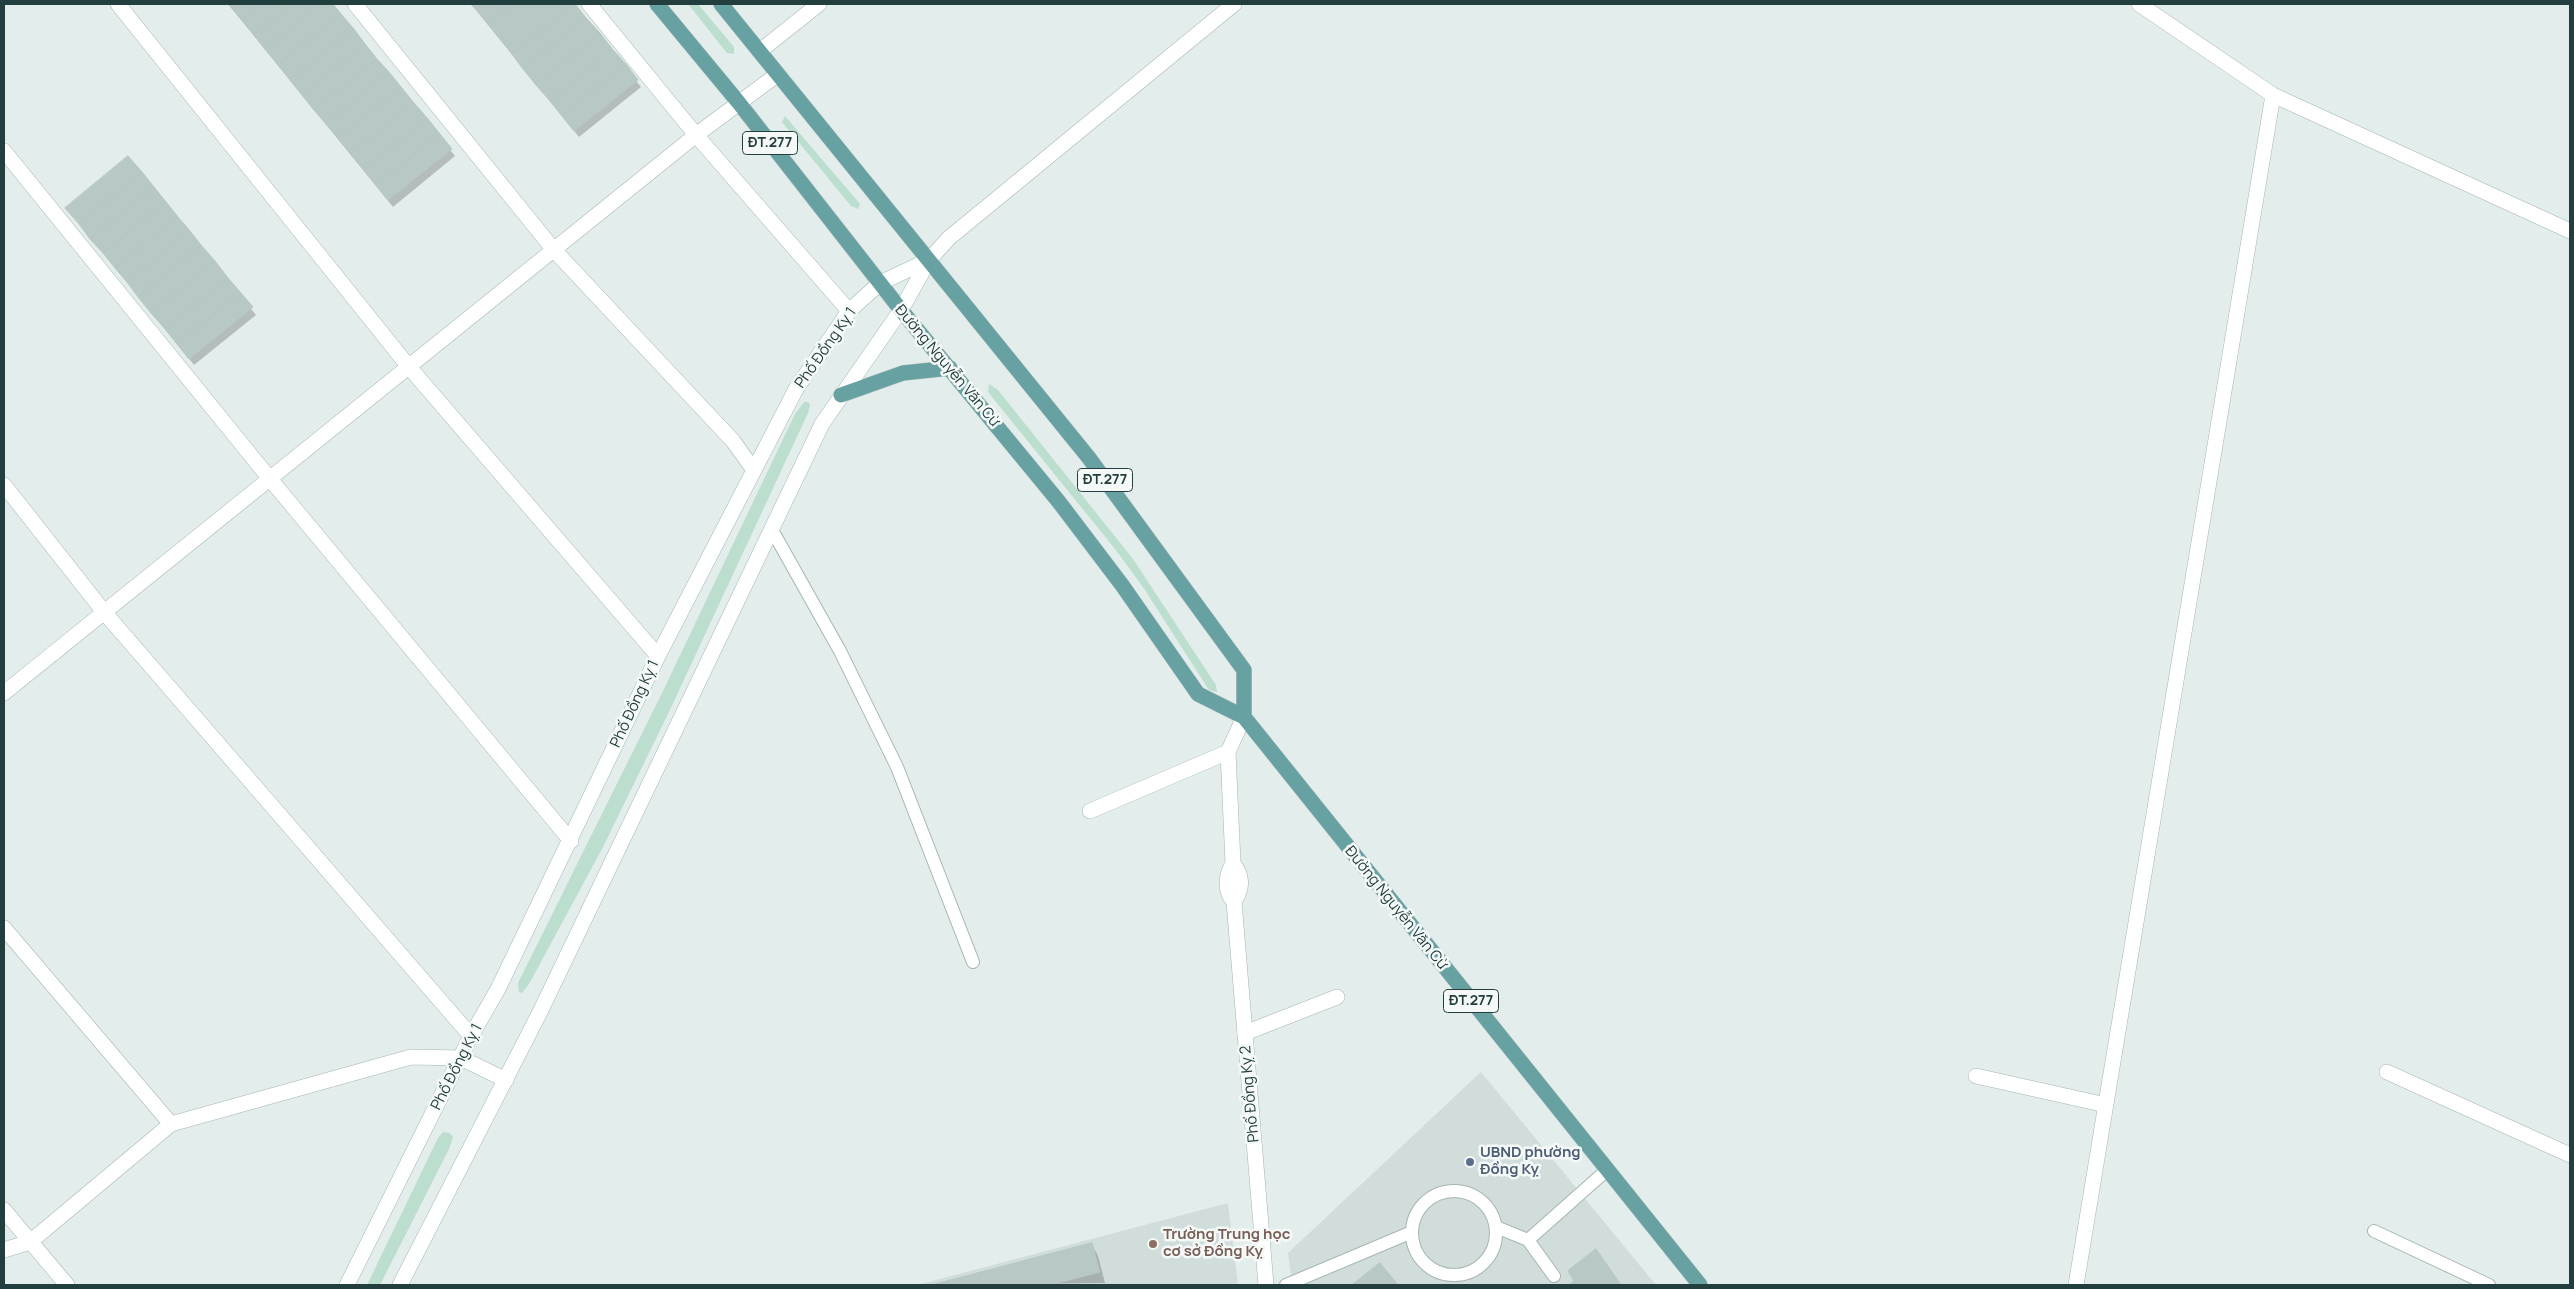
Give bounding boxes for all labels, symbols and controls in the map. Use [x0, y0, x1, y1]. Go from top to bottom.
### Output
road number: ĐT.277 [742, 132, 798, 154]
street label: Đường Nguyễn Văn Cừ [891, 302, 1003, 430]
street label: Phố Đồng Kỵ 1 [792, 304, 860, 392]
road number: ĐT.277 [1078, 468, 1132, 492]
street label: Phố Đồng Kỵ 1 [607, 657, 663, 751]
street label: Đường Nguyễn Văn Cừ [1341, 843, 1451, 973]
road number: ĐT.277 [1444, 989, 1498, 1012]
street label: Phố Đồng Kỵ 1 [428, 1021, 486, 1113]
street label: Phố Đồng Kỵ 2 [1237, 1045, 1263, 1143]
place label: UBND phường Đồng Kỵ [1480, 1144, 1581, 1179]
marker: UBND phường Đồng Kỵ [1464, 1156, 1476, 1168]
place label: Trường Trung học cơ sở Đồng Kỵ [1163, 1226, 1290, 1261]
marker: Trường Trung học cơ sở Đồng Kỵ [1147, 1238, 1159, 1250]

